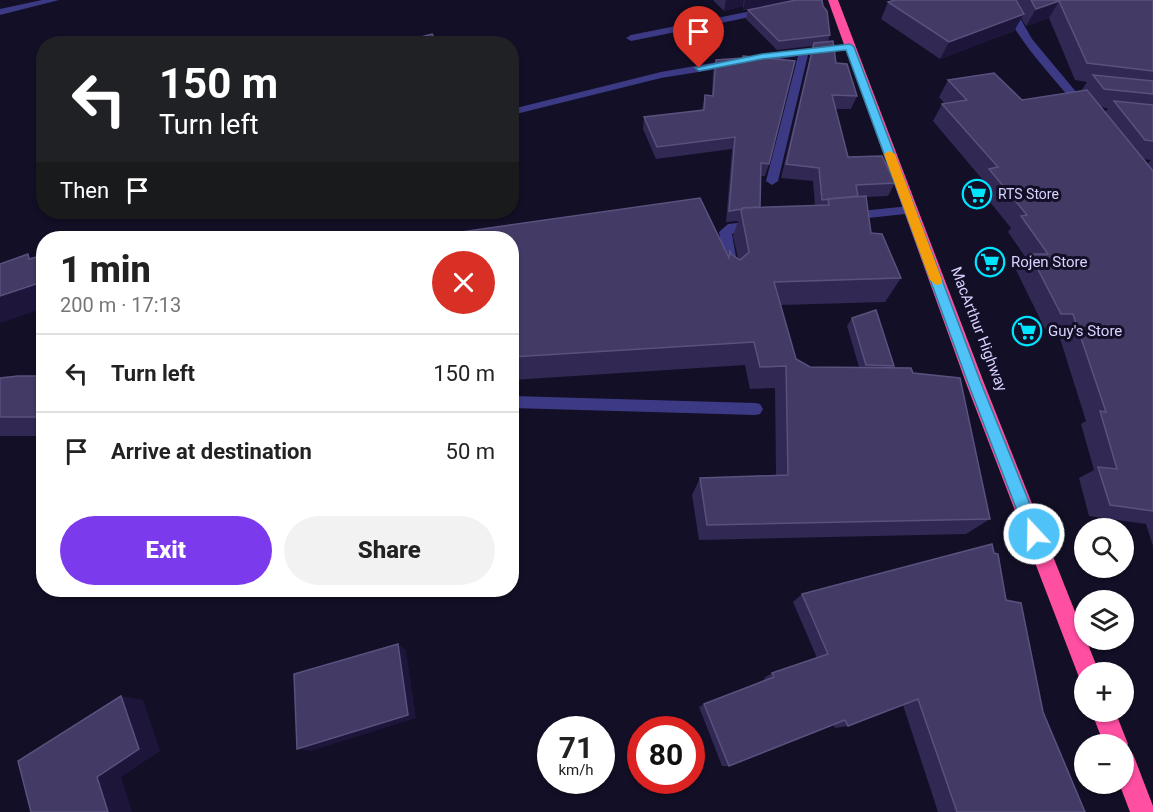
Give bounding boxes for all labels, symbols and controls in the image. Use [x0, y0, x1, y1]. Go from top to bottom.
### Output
pin [673, 6, 724, 68]
icon: arrive [682, 15, 715, 48]
text: 150 m [159, 59, 278, 108]
icon: left [60, 60, 138, 138]
text: Turn left [159, 109, 259, 141]
icon: arrive [121, 174, 154, 207]
text: Then [60, 178, 109, 203]
supermarket icon: RTS Store [961, 178, 993, 210]
place label: RTS Store [998, 186, 1059, 202]
supermarket icon: Rojen Store [974, 246, 1006, 278]
text: 1 min [60, 249, 151, 291]
button: close [432, 251, 495, 314]
place label: Rojen Store [1011, 253, 1088, 271]
street label: MacArthur Highway [947, 264, 1011, 394]
text: 200 m · 17:13 [60, 293, 181, 317]
supermarket icon: Guy's Store [1011, 315, 1043, 347]
place label: Guy's Store [1048, 322, 1122, 340]
icon: left [60, 357, 93, 390]
text: Turn left [111, 361, 195, 386]
text: 150 m [433, 361, 495, 386]
icon: arrive [60, 435, 93, 468]
text: Arrive at destination [111, 439, 312, 464]
text: 50 m [446, 439, 495, 464]
position arrow [1002, 502, 1066, 566]
button: Exit [60, 516, 272, 585]
button: Share [284, 516, 495, 585]
map controls [1074, 518, 1134, 794]
button: search [1074, 518, 1134, 578]
button: layers [1074, 590, 1134, 650]
button: + [1074, 662, 1134, 722]
speed limit sign: 80 [627, 716, 705, 794]
text: 71 [559, 730, 593, 765]
button: − [1074, 734, 1134, 794]
text: km/h [558, 761, 594, 779]

